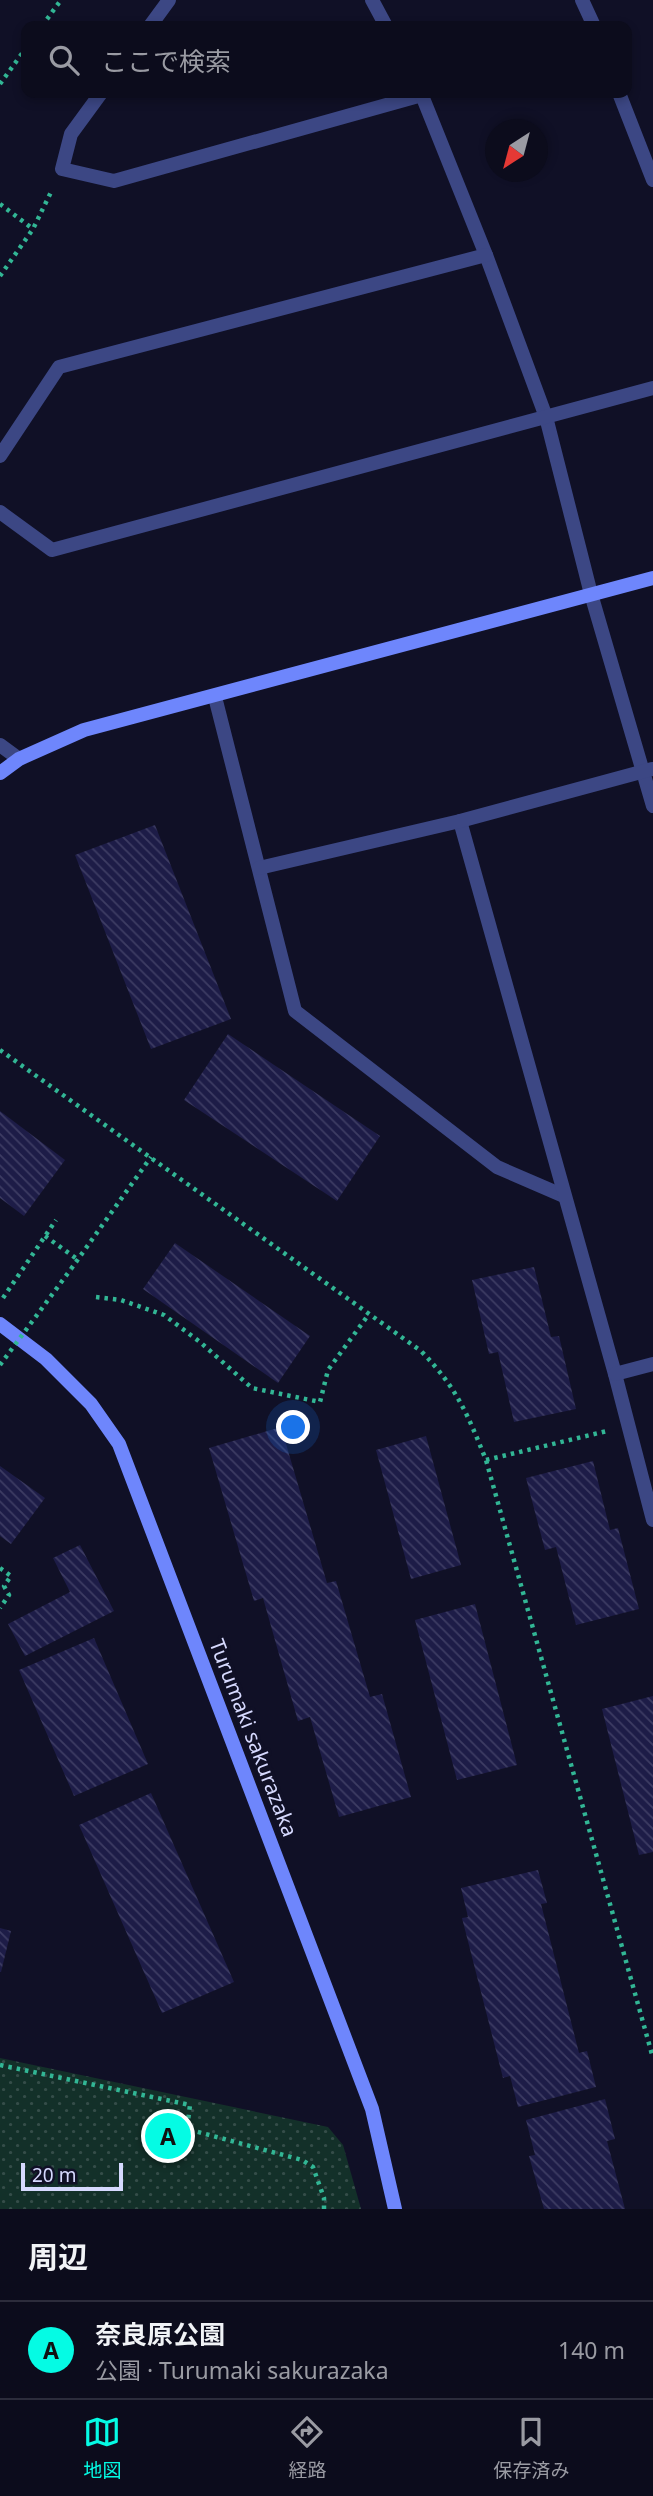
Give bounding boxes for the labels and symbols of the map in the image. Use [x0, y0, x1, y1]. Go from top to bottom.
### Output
north arrow [485, 119, 548, 182]
your location [276, 1410, 310, 1444]
street label: Turumaki sakurazaka [203, 1635, 305, 1840]
pin: A [145, 2110, 191, 2162]
scale bar [21, 2160, 122, 2192]

